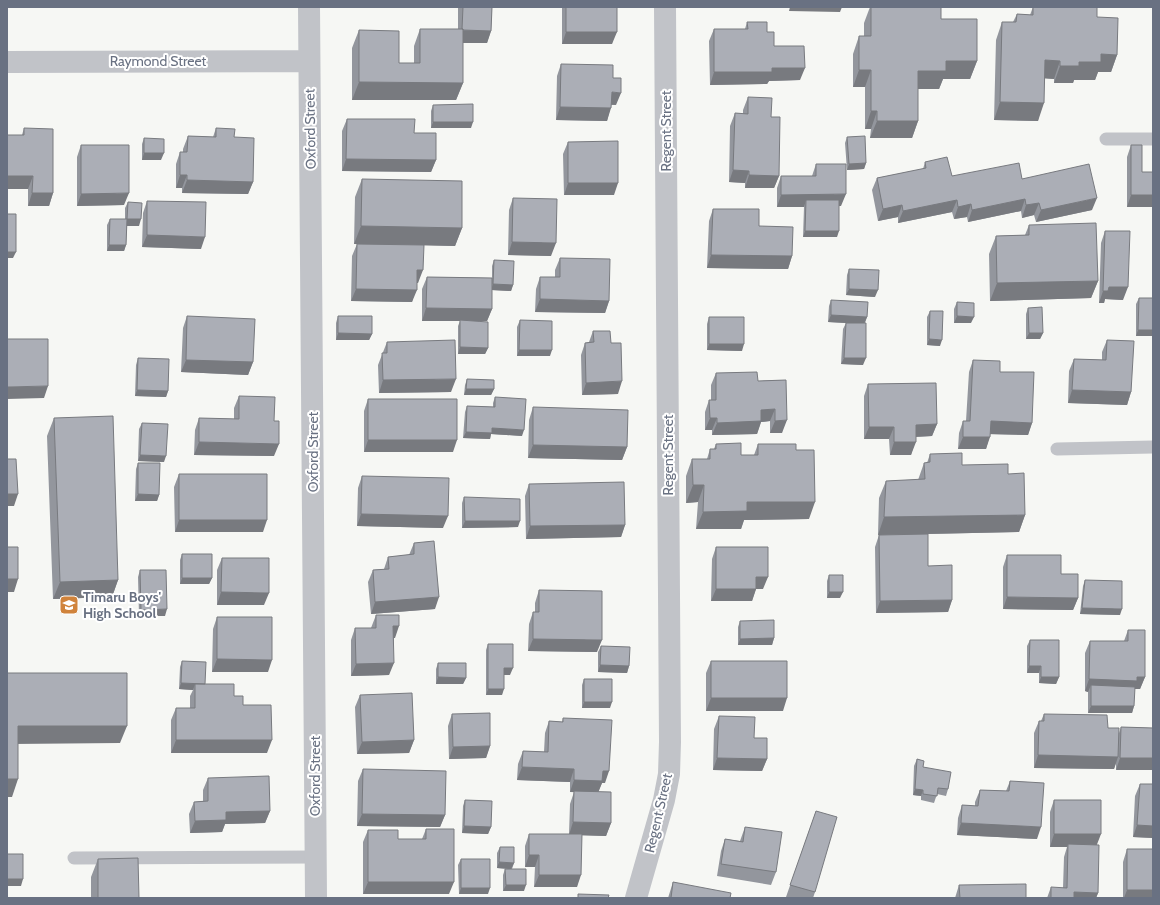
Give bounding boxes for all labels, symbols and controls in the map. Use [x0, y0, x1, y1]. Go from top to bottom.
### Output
street label: Raymond Street [110, 52, 207, 70]
street label: Oxford Street [300, 88, 320, 169]
street label: Regent Street [657, 90, 675, 172]
street label: Oxford Street [304, 411, 322, 492]
street label: Regent Street [659, 414, 677, 496]
place label: Timaru Boys' High School [83, 588, 162, 622]
school or university icon: Timaru Boys' High School [58, 594, 80, 616]
street label: Oxford Street [306, 735, 324, 816]
street label: Regent Street [640, 771, 676, 855]

